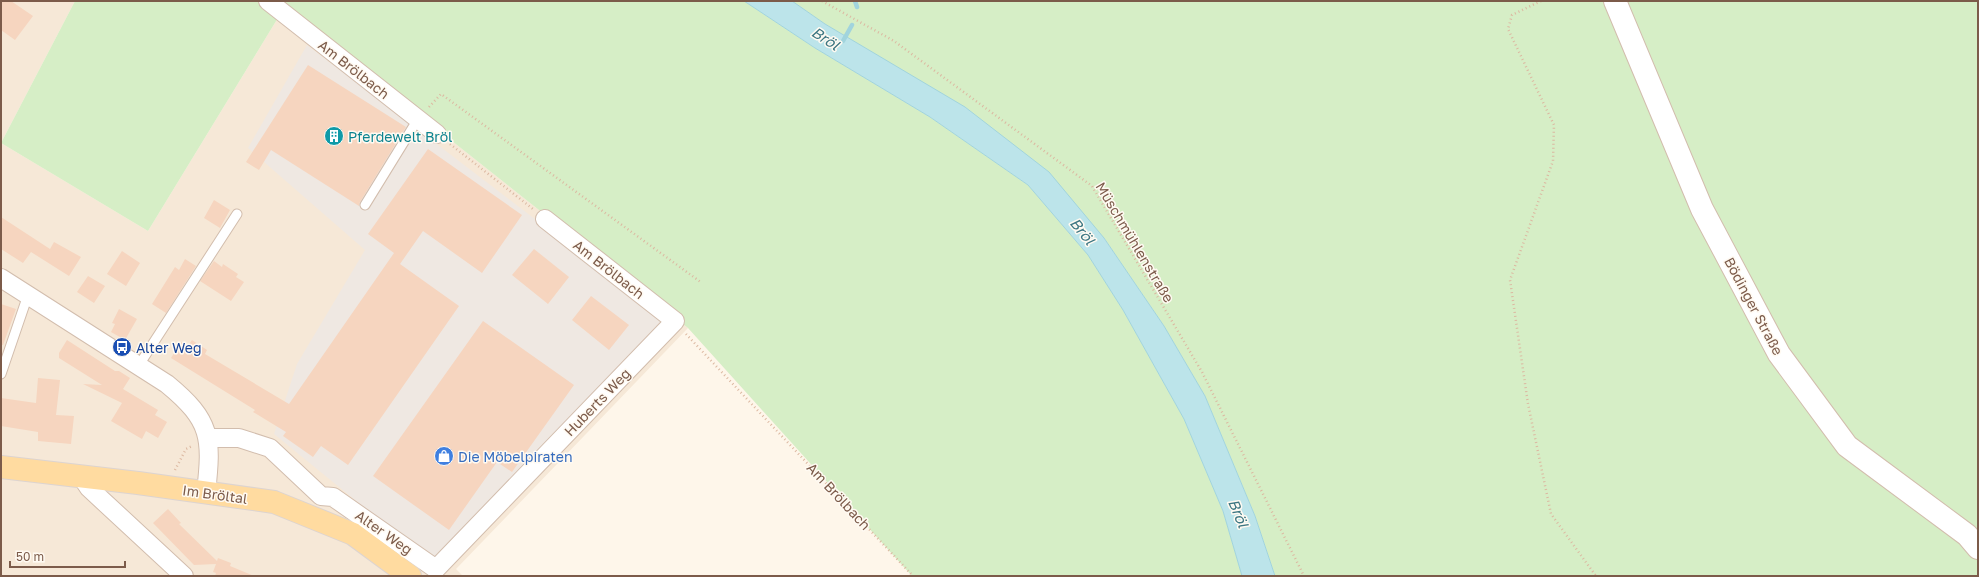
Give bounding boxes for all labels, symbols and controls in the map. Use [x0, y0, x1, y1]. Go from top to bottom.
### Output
water label: Bröl [809, 22, 844, 54]
street label: Am Brölbach [315, 36, 393, 102]
building icon: Pferdewelt Bröl [323, 125, 345, 147]
place label: Pferdewelt Bröl [348, 128, 453, 145]
street label: Müschmühlenstraße [1092, 179, 1178, 305]
water label: Bröl [1067, 214, 1100, 249]
street label: Am Brölbach [570, 236, 648, 302]
street label: Bödinger Straße [1721, 254, 1787, 358]
bus stop icon: Alter Weg [111, 336, 133, 358]
place label: Alter Weg [136, 339, 202, 356]
street label: Huberts Weg [560, 365, 634, 439]
shop icon: Die Möbelpiraten [433, 445, 455, 467]
place label: Die Möbelpiraten [458, 448, 573, 465]
street label: Am Brölbach [804, 459, 874, 533]
street label: Im Bröltal [181, 481, 249, 507]
water label: Bröl [1225, 496, 1254, 531]
street label: Alter Weg [352, 506, 416, 558]
scale bar [10, 543, 125, 569]
text: 50 m [16, 549, 44, 564]

